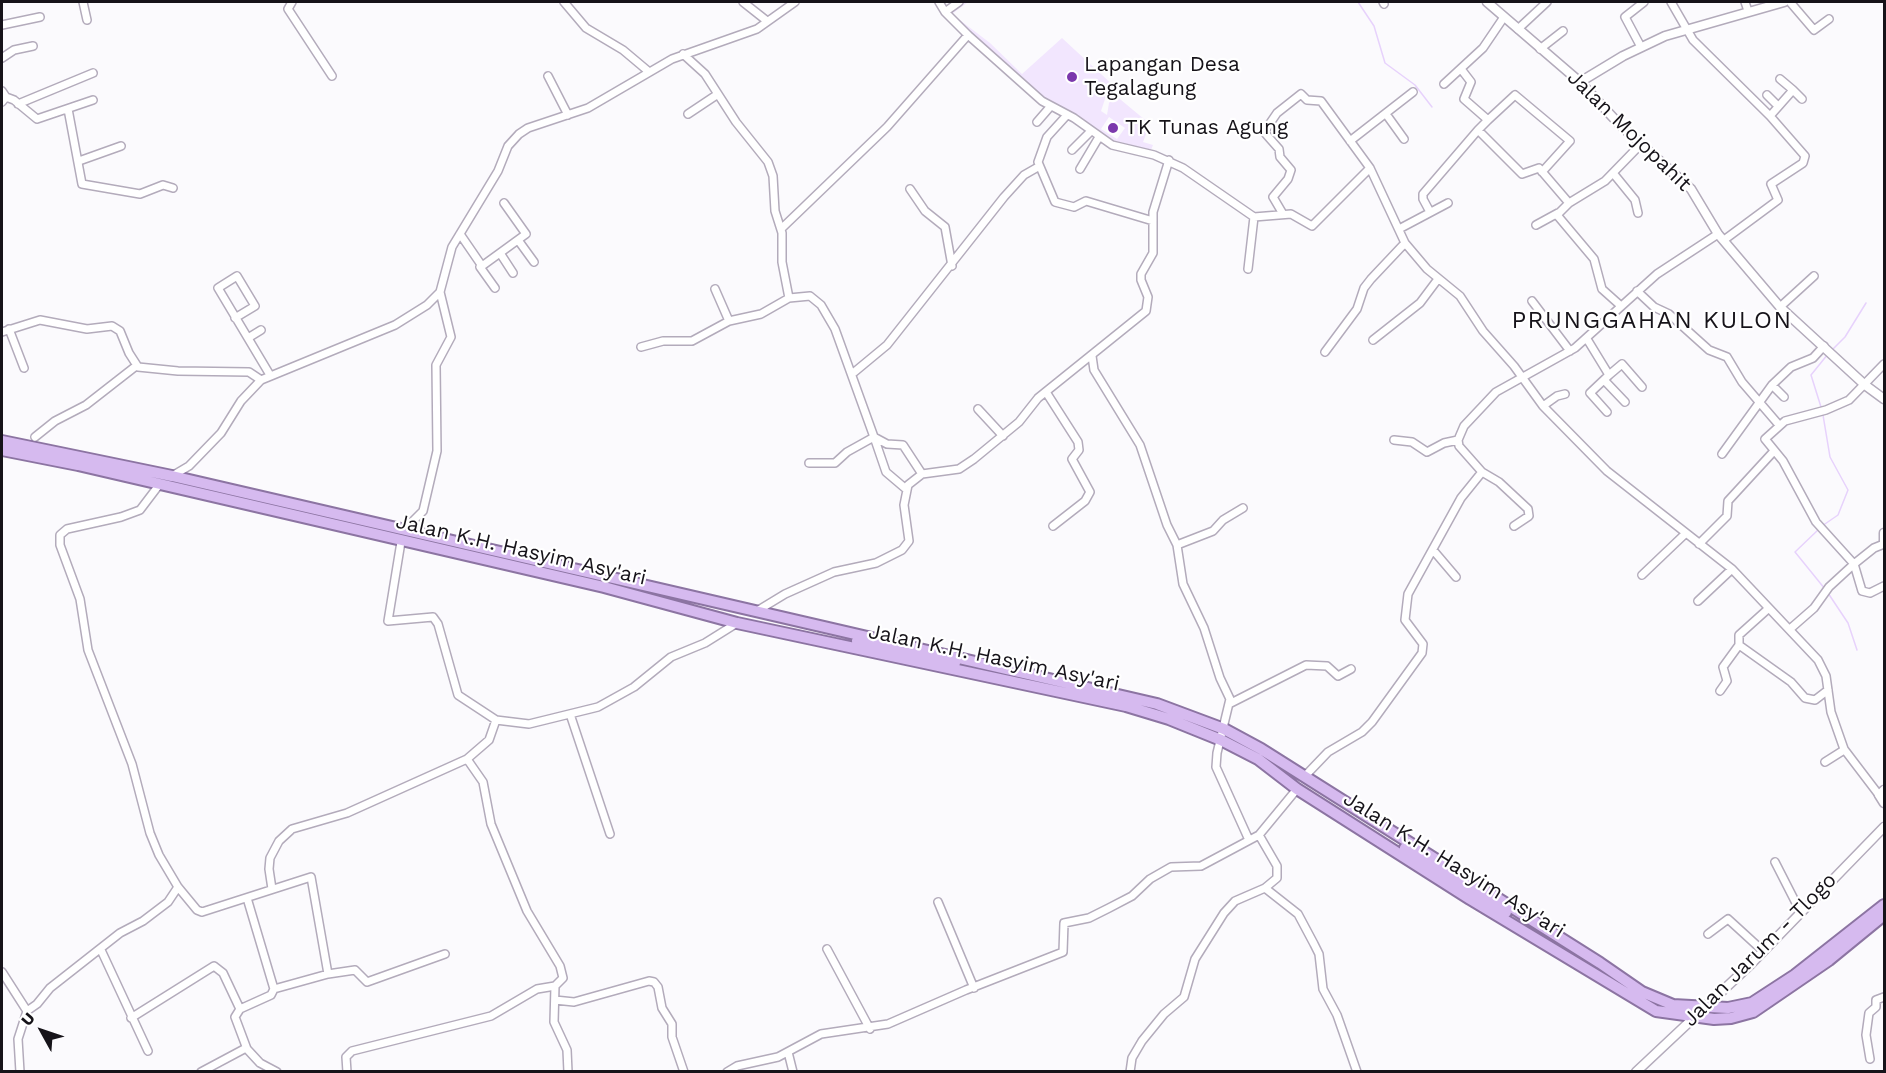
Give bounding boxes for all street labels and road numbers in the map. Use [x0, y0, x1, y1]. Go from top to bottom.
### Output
street label: Jalan Mojopahit [1562, 65, 1696, 197]
street label: Jalan K.H. Hasyim Asy'ari [393, 509, 649, 591]
street label: Jalan K.H. Hasyim Asy'ari [866, 619, 1122, 697]
street label: Jalan K.H. Hasyim Asy'ari [1339, 786, 1569, 944]
street label: Jalan Jarum - Tlogo [1678, 868, 1842, 1032]

